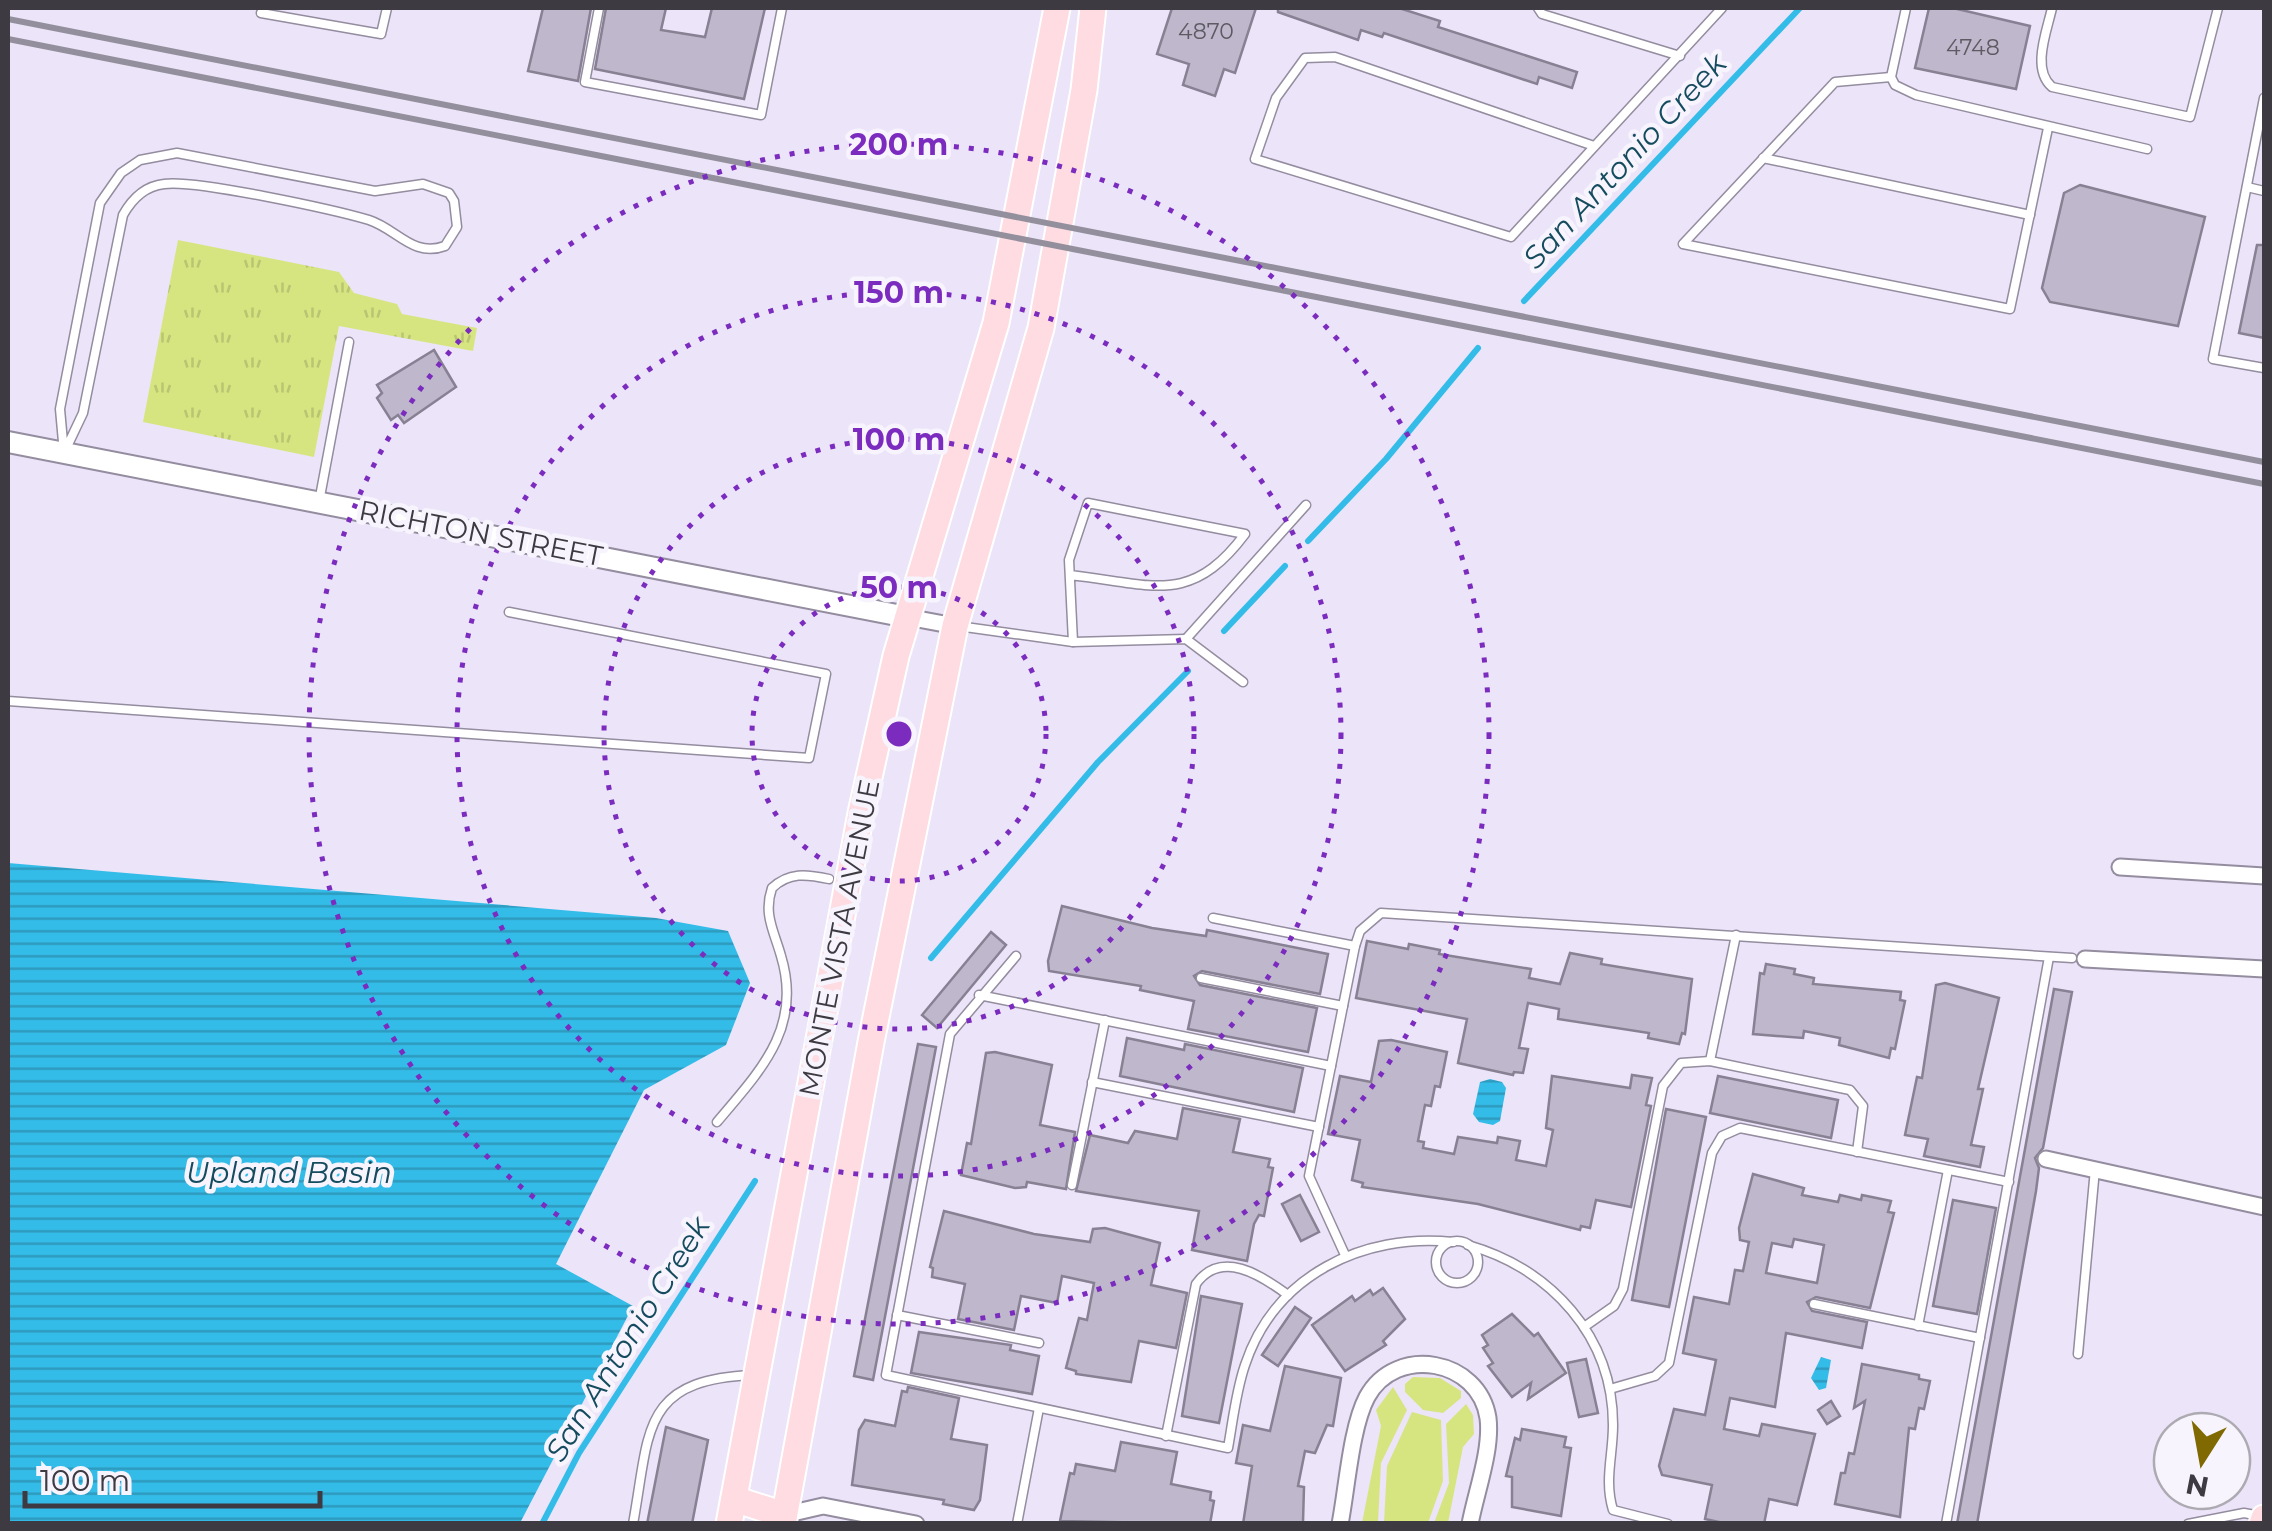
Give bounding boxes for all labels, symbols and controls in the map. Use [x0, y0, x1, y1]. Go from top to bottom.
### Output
house number: 4870 [1178, 18, 1234, 45]
house number: 4748 [1946, 34, 2000, 61]
water label: San Antonio Creek [1515, 44, 1735, 276]
text: 200 m [850, 126, 948, 163]
text: 150 m [854, 274, 944, 311]
text: 100 m [853, 421, 945, 458]
street label: RICHTON STREET [356, 493, 606, 573]
text: 50 m [860, 569, 938, 606]
centre of rings [881, 716, 917, 752]
street label: MONTE VISTA AVENUE [792, 776, 886, 1100]
water label: Upland Basin [186, 1154, 392, 1191]
water label: San Antonio Creek [537, 1209, 718, 1468]
north arrow [2152, 1411, 2252, 1511]
scale bar [25, 1446, 320, 1508]
text: 100 m [40, 1462, 130, 1499]
text: N [2183, 1467, 2212, 1504]

